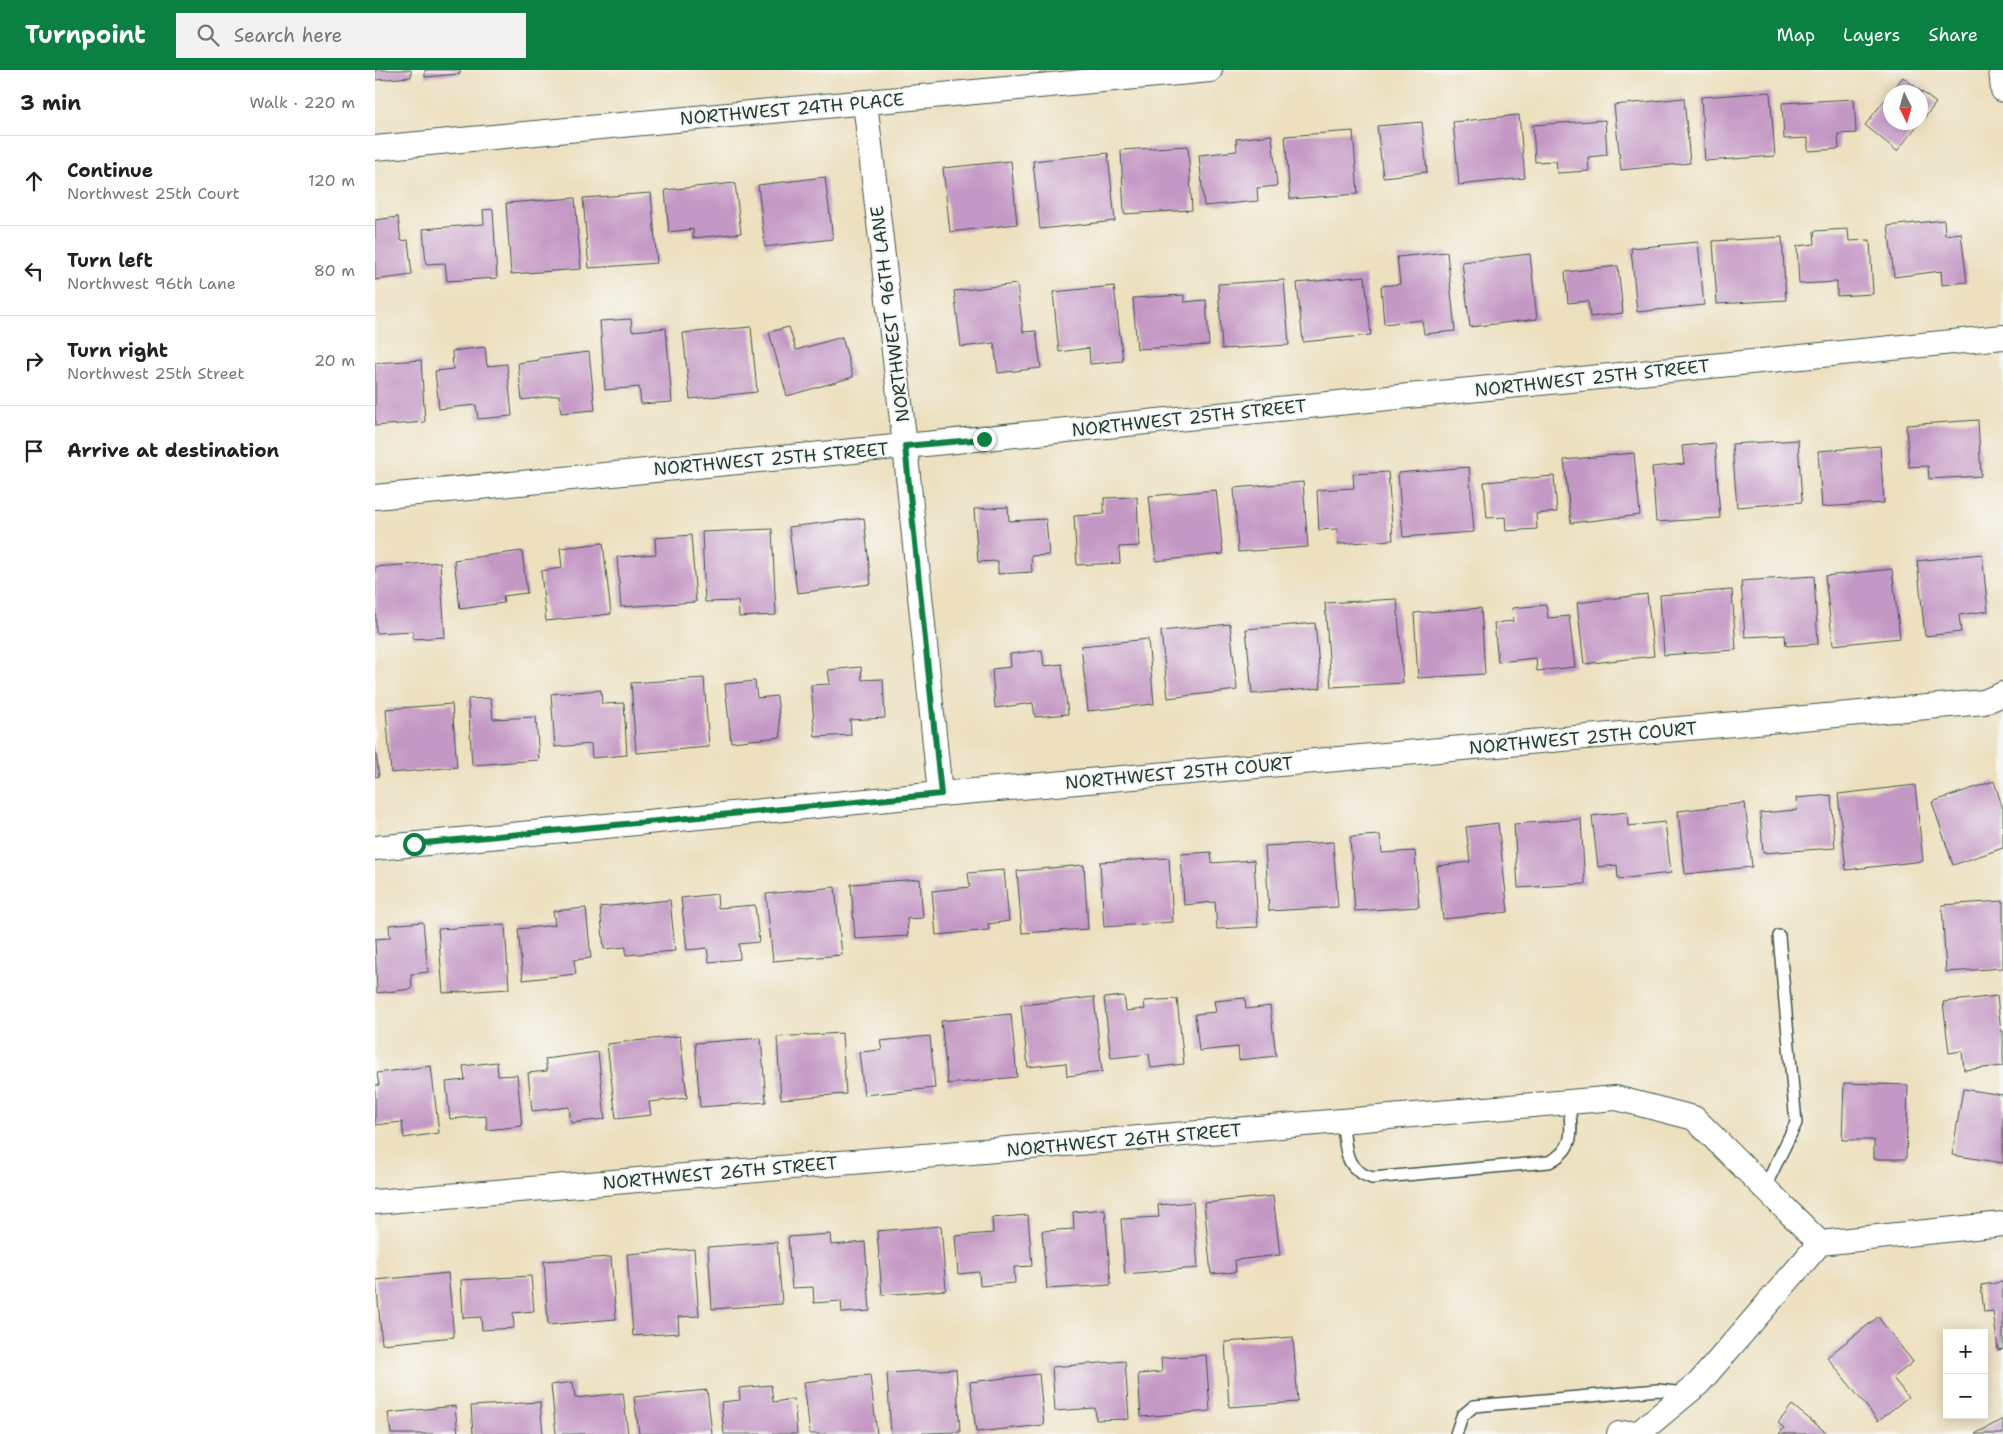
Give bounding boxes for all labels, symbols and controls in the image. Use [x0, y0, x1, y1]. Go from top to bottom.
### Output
search box [176, 13, 526, 58]
text: Turnpoint [25, 19, 146, 51]
icon: search [194, 21, 222, 49]
text: Search here [234, 23, 342, 48]
text: Map [1777, 23, 1815, 47]
text: Layers [1843, 23, 1900, 47]
text: Share [1928, 23, 1978, 47]
north arrow [1883, 85, 1928, 130]
street label: NORTHWEST 24TH PLACE [679, 87, 905, 131]
text: 3 min [20, 89, 81, 117]
text: Walk · 220 m [249, 92, 355, 113]
text: Continue [67, 158, 153, 183]
icon: ahead [20, 167, 48, 195]
text: 120 m [308, 170, 355, 191]
text: Northwest 25th Court [67, 183, 240, 204]
street label: NORTHWEST 96TH LANE [865, 204, 915, 424]
text: Turn left [67, 248, 153, 273]
icon: left [20, 257, 48, 285]
text: 80 m [314, 260, 355, 281]
text: Northwest 96th Lane [67, 273, 236, 294]
text: Turn right [67, 338, 168, 363]
icon: right [20, 347, 48, 375]
text: 20 m [314, 350, 355, 371]
street label: NORTHWEST 25TH STREET [1473, 354, 1711, 402]
text: Northwest 25th Street [67, 363, 245, 384]
street label: NORTHWEST 25TH STREET [1070, 394, 1308, 442]
route end [973, 428, 996, 451]
icon: arrive [20, 437, 48, 465]
street label: NORTHWEST 25TH STREET [652, 437, 890, 481]
text: Arrive at destination [67, 438, 279, 463]
street label: NORTHWEST 25TH COURT [1468, 716, 1698, 760]
street label: NORTHWEST 25TH COURT [1064, 751, 1294, 795]
route start [403, 833, 426, 856]
street label: NORTHWEST 26TH STREET [1005, 1118, 1243, 1162]
street label: NORTHWEST 26TH STREET [601, 1151, 839, 1195]
map controls [1943, 1329, 1988, 1419]
button: + [1943, 1329, 1988, 1374]
button: − [1943, 1374, 1988, 1419]

